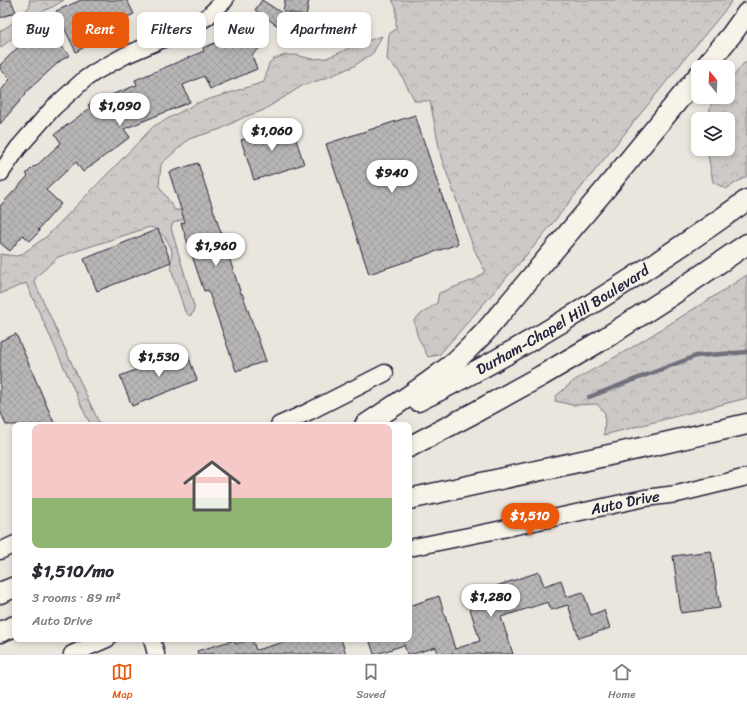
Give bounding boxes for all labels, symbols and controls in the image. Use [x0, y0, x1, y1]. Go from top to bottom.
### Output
chip: Buy [12, 12, 64, 48]
chip: Rent [72, 12, 129, 48]
chip: Filters [137, 12, 206, 48]
chip: New [214, 12, 269, 48]
chip: Apartment [277, 12, 371, 48]
north arrow [691, 60, 735, 104]
map controls [691, 60, 735, 156]
pin: $1,090 [87, 93, 153, 127]
text: $1,090 [99, 94, 141, 117]
button: layers [691, 112, 735, 156]
pin: $1,060 [239, 118, 305, 152]
text: $1,060 [251, 119, 293, 142]
pin: $940 [368, 160, 416, 194]
text: $940 [375, 161, 409, 184]
pin: $1,960 [183, 233, 249, 267]
text: $1,960 [195, 234, 237, 257]
street label: Durham-Chapel Hill Boulevard [471, 257, 656, 382]
pin: $1,530 [126, 344, 192, 378]
text: $1,530 [138, 345, 180, 368]
icon: home [176, 450, 248, 522]
street label: Auto Drive [587, 483, 662, 523]
pin: $1,510 [497, 503, 563, 537]
text: $1,510 [510, 504, 550, 527]
text: $1,510/mo [32, 556, 114, 586]
pin: $1,280 [458, 584, 524, 618]
text: $1,280 [470, 585, 512, 608]
text: 3 rooms · 89 m² [32, 586, 121, 609]
text: Auto Drive [32, 609, 93, 632]
tab: Map [111, 661, 133, 704]
tab: Saved [356, 661, 385, 704]
tab: Home [608, 661, 636, 704]

